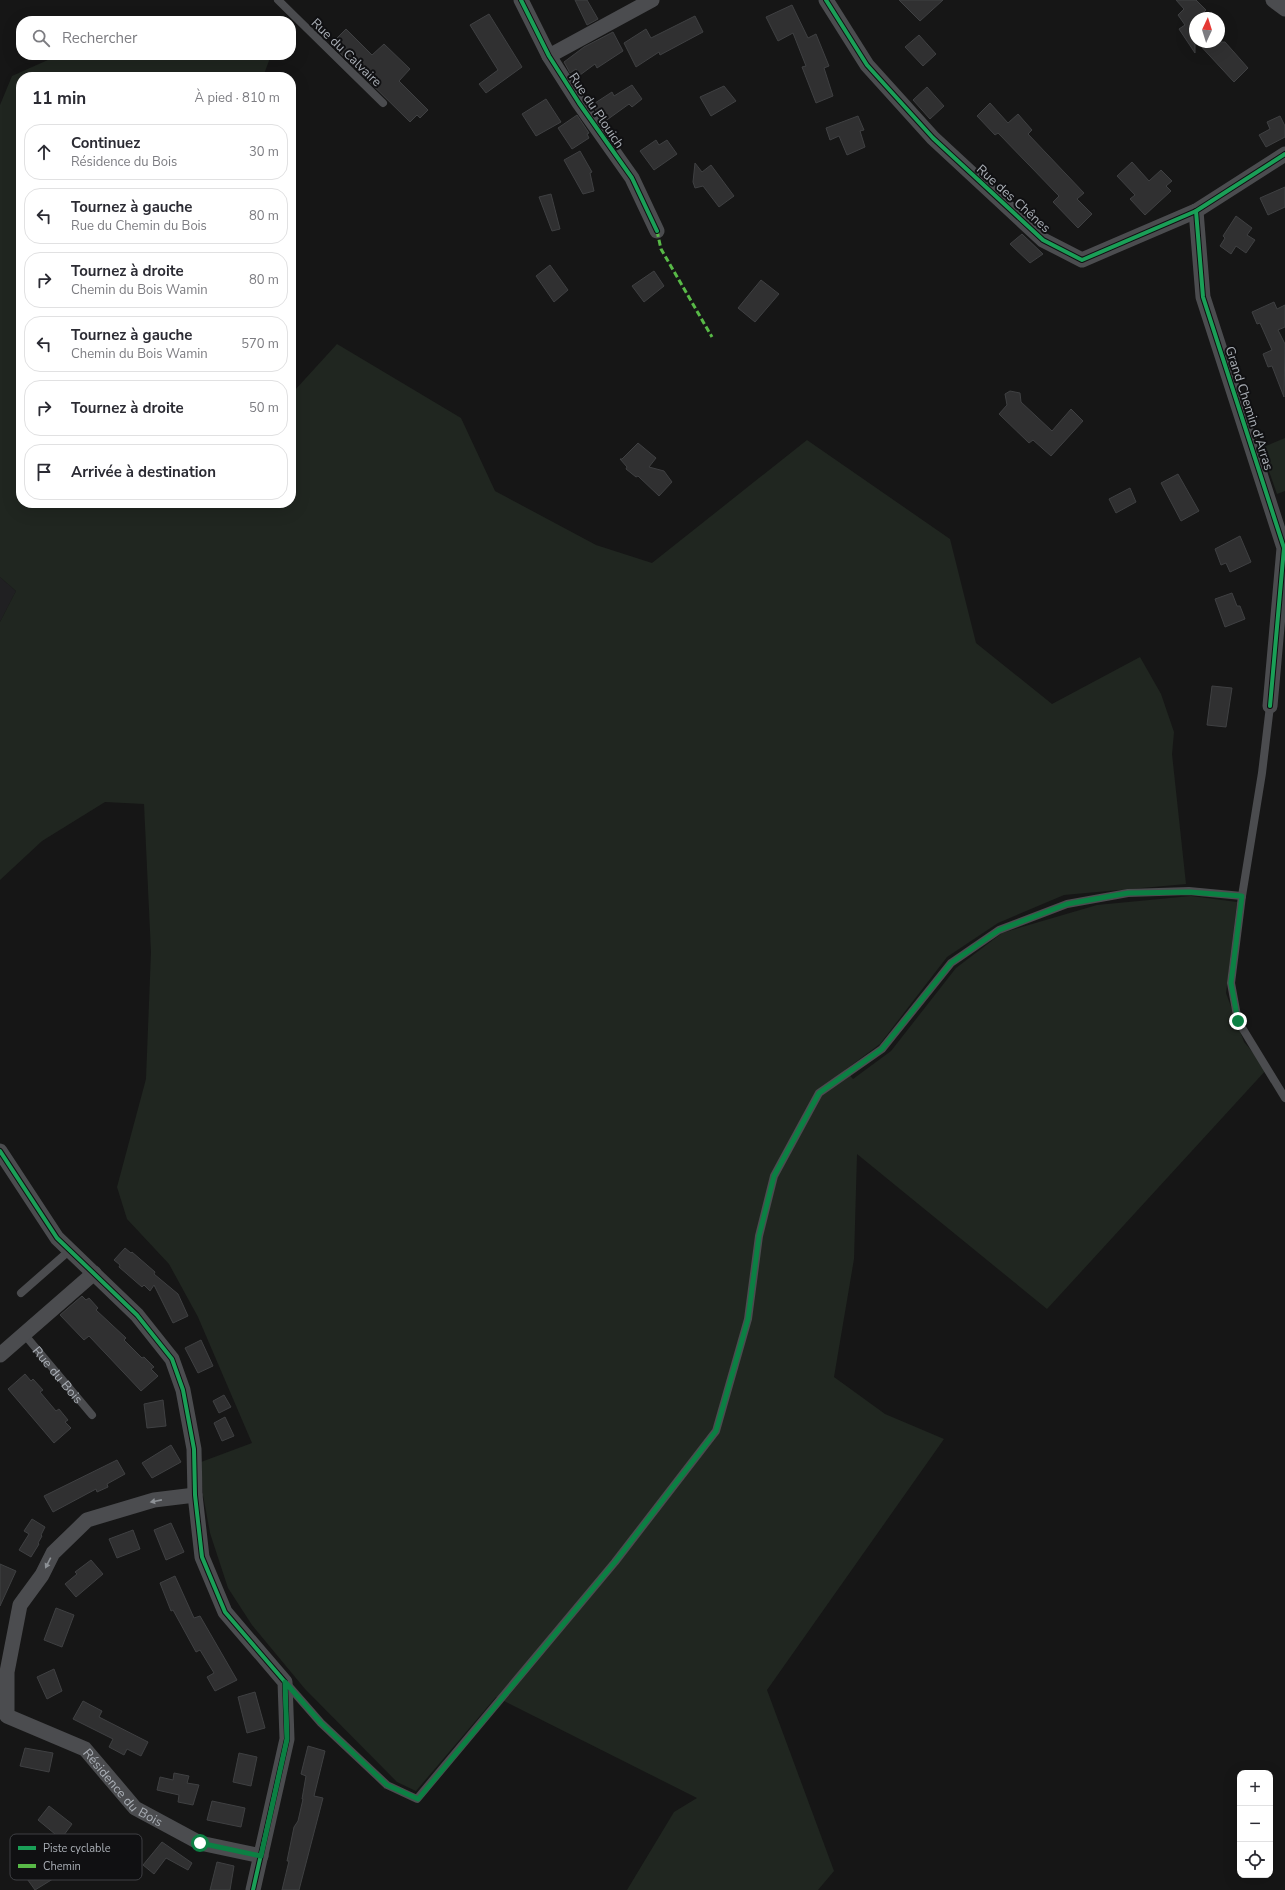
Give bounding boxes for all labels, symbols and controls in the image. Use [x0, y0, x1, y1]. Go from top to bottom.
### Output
north arrow [1189, 12, 1225, 48]
street label: Rue du Calvaire [307, 14, 386, 91]
search box [16, 16, 296, 60]
icon: search [30, 27, 52, 49]
text: Rechercher [62, 28, 137, 48]
street label: Rue du Plouich [564, 69, 628, 152]
text: 11 min [32, 87, 86, 110]
text: À pied · 810 m [195, 89, 280, 107]
text: Continuez [71, 133, 140, 153]
icon: ahead [33, 141, 55, 163]
text: 30 m [249, 143, 279, 161]
text: Résidence du Bois [71, 153, 177, 171]
street label: Rue des Chênes [972, 161, 1054, 237]
text: Tournez à gauche [71, 197, 193, 217]
icon: left [33, 205, 55, 227]
text: 80 m [249, 207, 279, 225]
text: Rue du Chemin du Bois [71, 217, 207, 235]
text: Tournez à droite [71, 261, 184, 281]
icon: right [33, 269, 55, 291]
text: 80 m [249, 271, 279, 289]
text: Chemin du Bois Wamin [71, 281, 208, 299]
text: Tournez à gauche [71, 325, 193, 345]
icon: left [33, 333, 55, 355]
text: 570 m [241, 335, 279, 353]
street label: Grand Chemin d'Arras [1220, 344, 1278, 473]
text: Chemin du Bois Wamin [71, 345, 208, 363]
icon: right [33, 397, 55, 419]
text: Tournez à droite [71, 398, 184, 418]
text: 50 m [249, 399, 279, 417]
icon: arrive [33, 461, 55, 483]
text: Arrivée à destination [71, 462, 216, 482]
route end [1229, 1012, 1247, 1030]
street label: Rue du Bois [28, 1343, 87, 1408]
one-way arrow [150, 1498, 162, 1504]
one-way arrow [45, 1557, 51, 1569]
street label: Résidence du Bois [78, 1745, 166, 1831]
map controls [1237, 1770, 1273, 1878]
button: + [1237, 1770, 1273, 1806]
button: − [1237, 1806, 1273, 1842]
legend [10, 1834, 142, 1880]
route start [191, 1834, 209, 1852]
text: Piste cyclable [43, 1841, 111, 1856]
button: locate [1237, 1842, 1273, 1878]
text: Chemin [43, 1859, 81, 1874]

